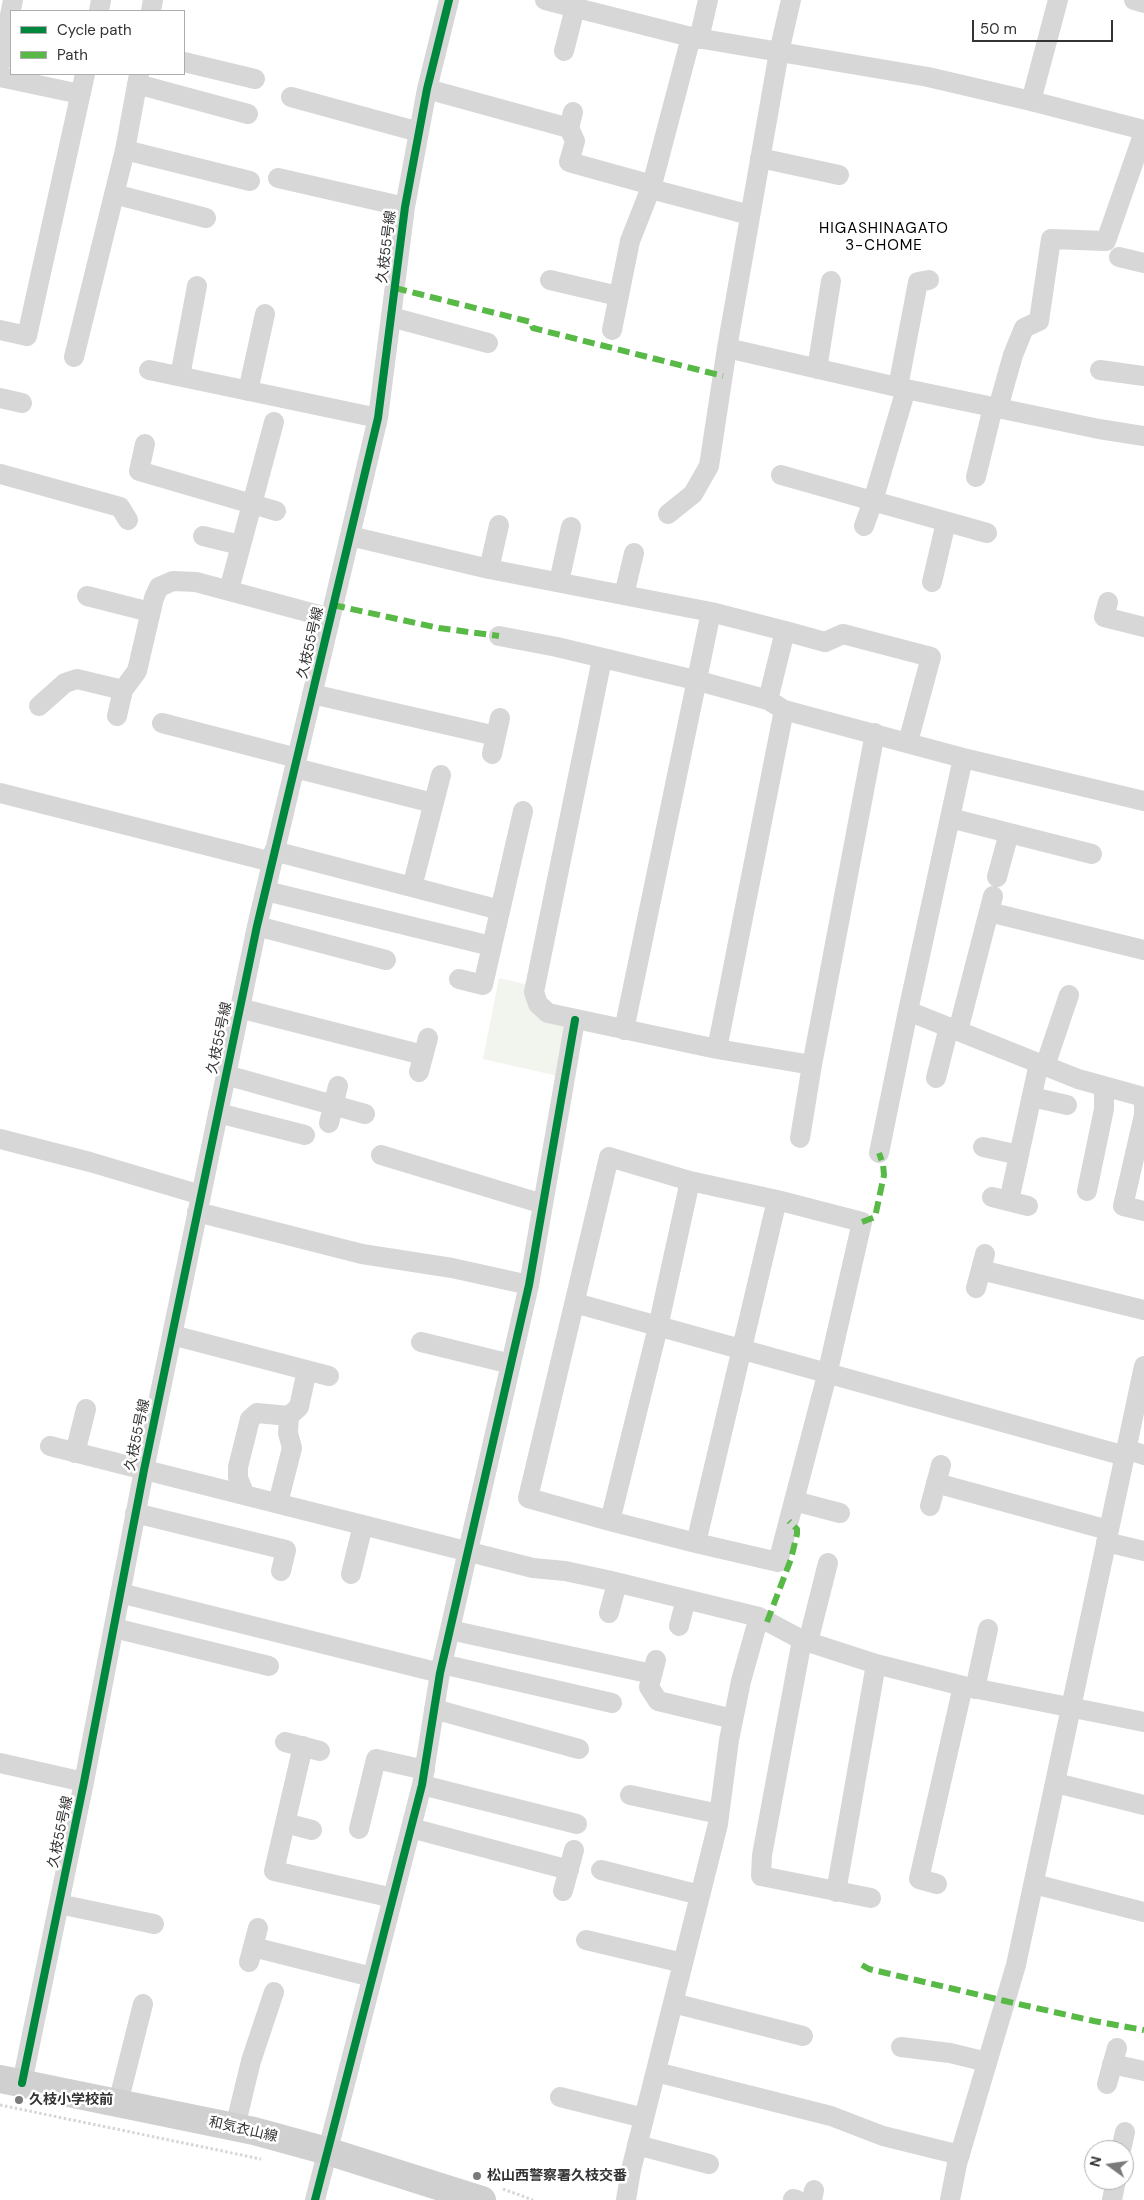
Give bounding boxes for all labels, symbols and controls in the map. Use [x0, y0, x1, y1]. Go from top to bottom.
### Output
legend [10, 10, 185, 75]
scale bar [974, 10, 1115, 42]
text: 50 m [980, 19, 1017, 39]
text: Cycle path [57, 20, 132, 40]
text: Path [57, 45, 88, 65]
street label: 久枝55号線 [374, 210, 400, 284]
district label: HIGASHINAGATO 3-CHOME [817, 220, 951, 255]
street label: 久枝55号線 [295, 606, 327, 680]
street label: 久枝55号線 [204, 1001, 236, 1075]
street label: 久枝55号線 [122, 1398, 154, 1472]
street label: 久枝55号線 [45, 1795, 77, 1869]
place label: 久枝小学校前 [29, 2092, 113, 2108]
marker: 久枝小学校前 [13, 2094, 25, 2106]
street label: 和気衣山線 [207, 2114, 279, 2146]
north arrow [1084, 2140, 1134, 2190]
text: N [1085, 2154, 1105, 2169]
place label: 松山西警察署久枝交番 [487, 2168, 627, 2184]
marker: 松山西警察署久枝交番 [471, 2170, 483, 2182]

